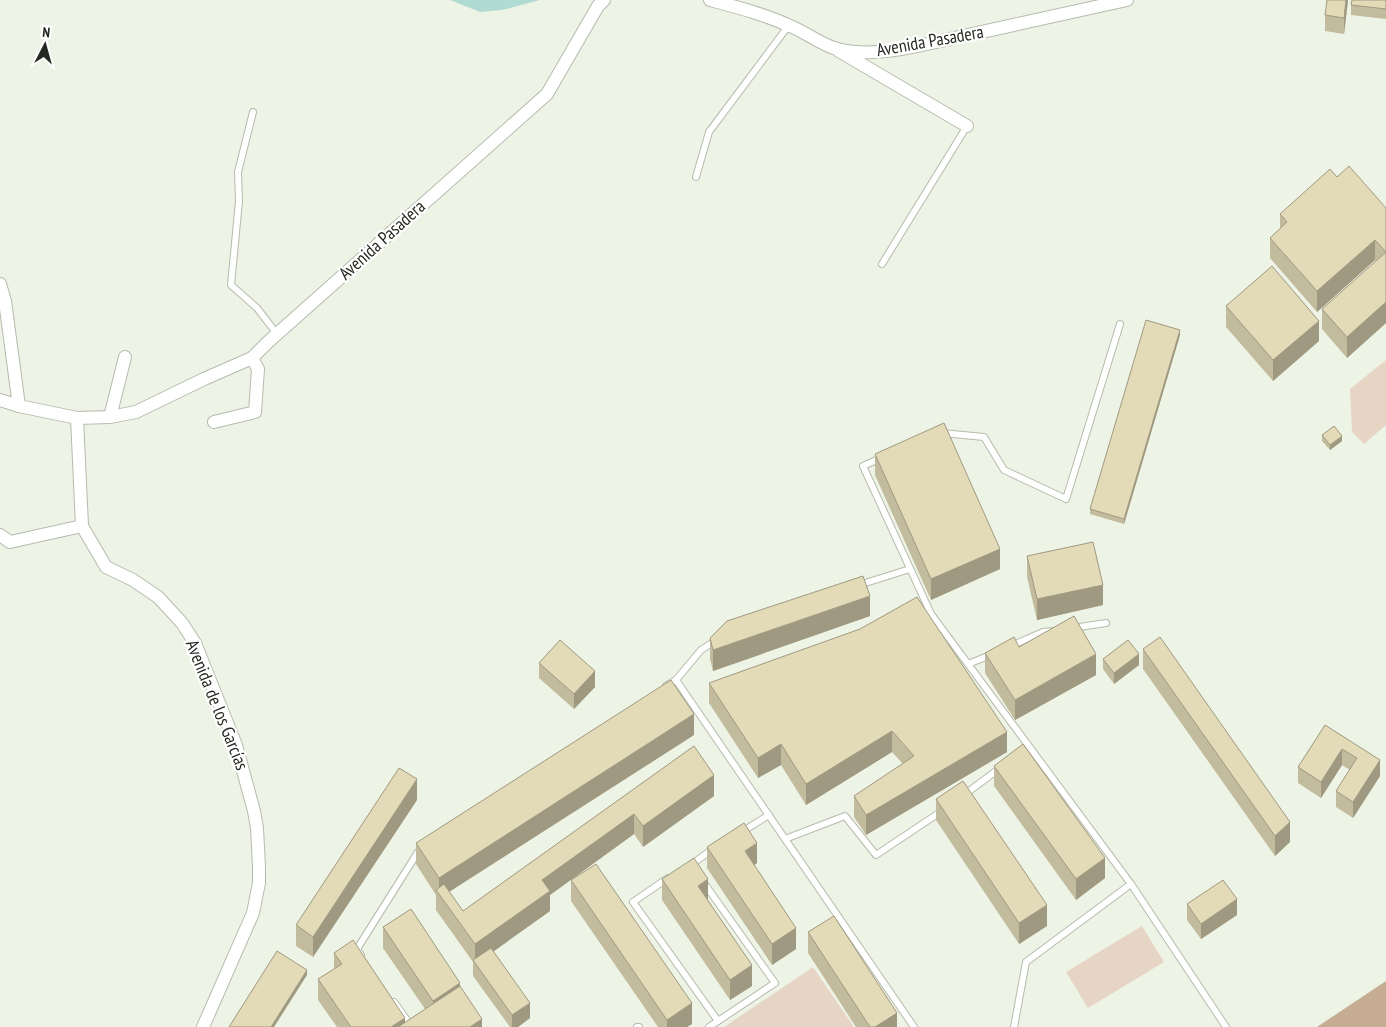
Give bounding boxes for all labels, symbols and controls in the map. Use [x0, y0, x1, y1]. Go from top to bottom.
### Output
north arrow [20, 20, 70, 70]
street label: Avenida Pasadera [875, 20, 985, 61]
text: N [42, 23, 51, 41]
street label: Avenida Pasadera [334, 195, 430, 284]
street label: Avenida de los Garcías [181, 636, 254, 773]

